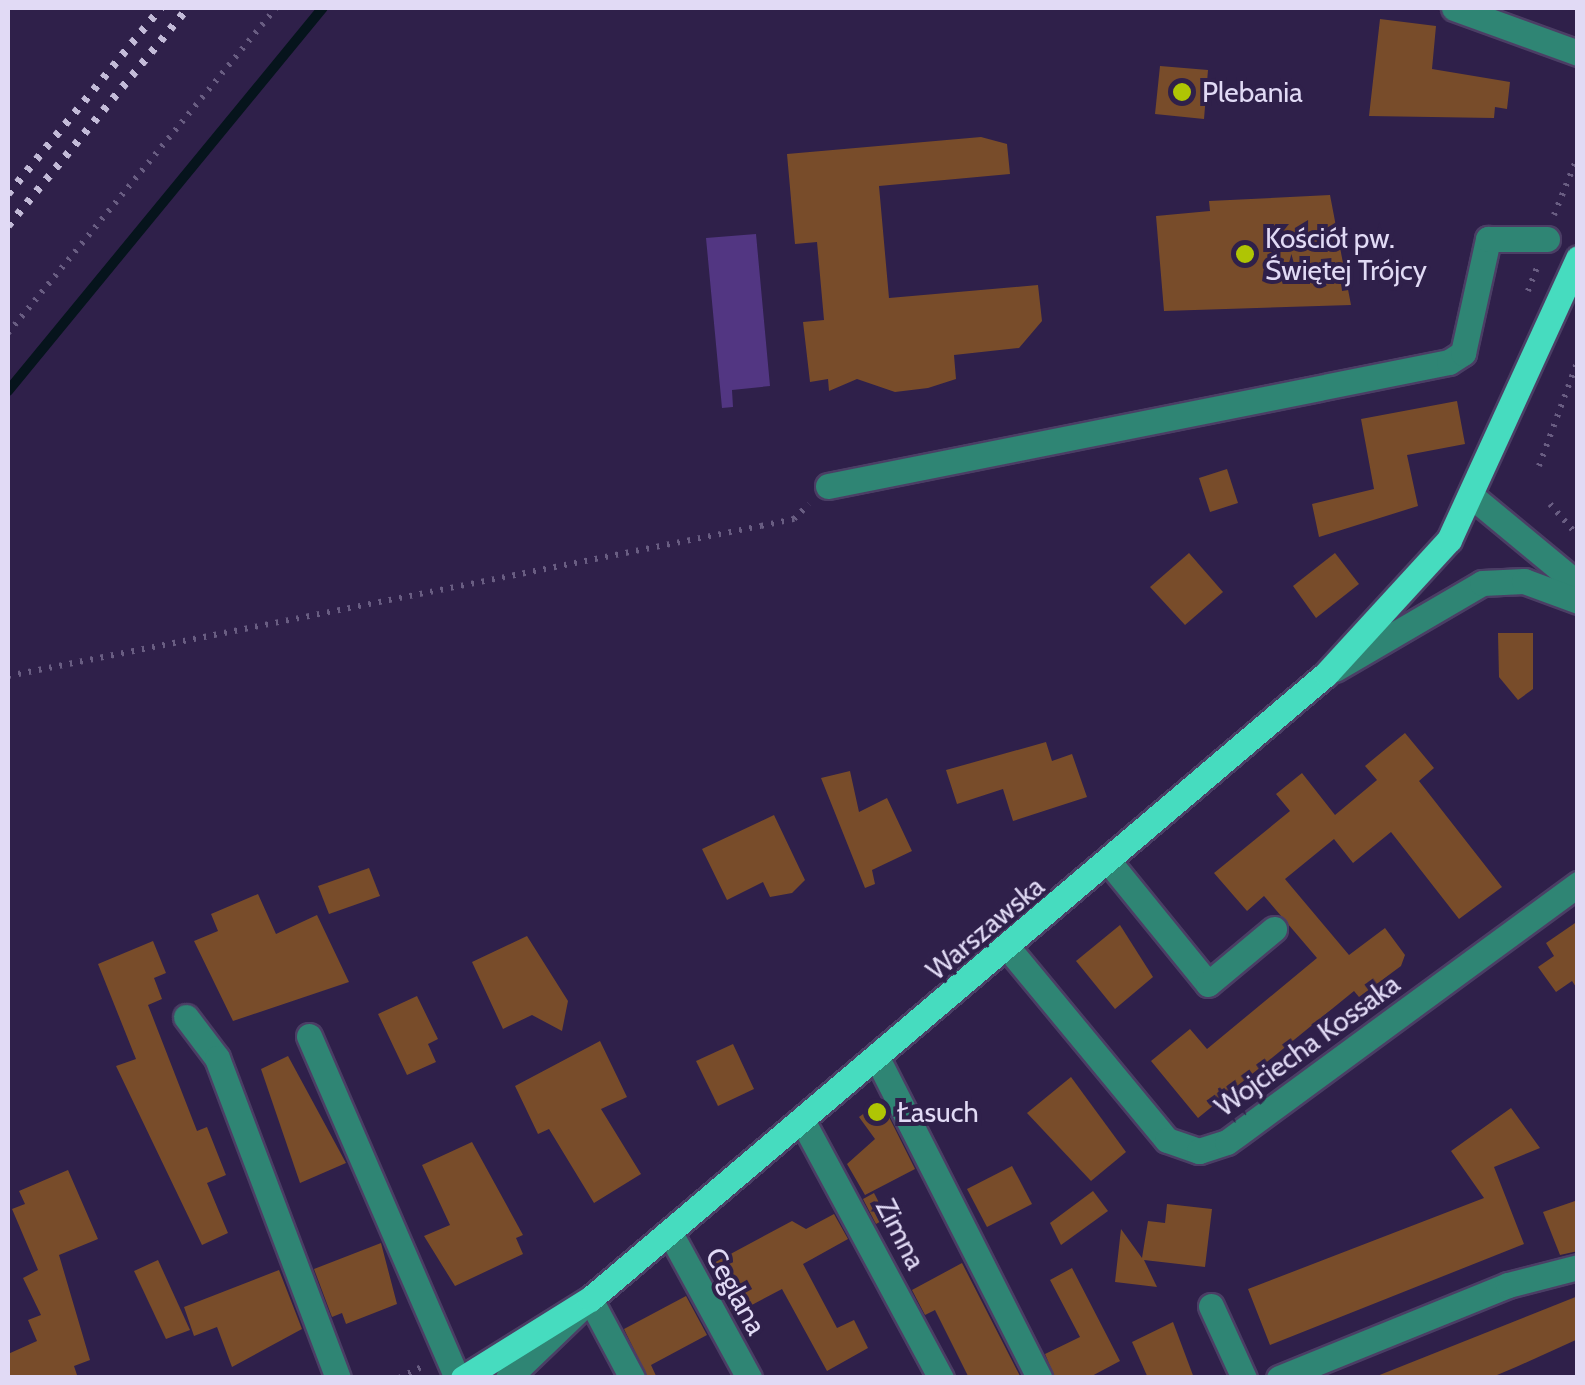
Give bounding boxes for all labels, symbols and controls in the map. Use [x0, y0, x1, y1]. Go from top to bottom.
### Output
place label: Plebania [1202, 75, 1303, 109]
marker: Plebania [1171, 81, 1193, 103]
place label: Kościół pw. Świętej Trójcy [1265, 221, 1427, 287]
marker: Kościół pw. Świętej Trójcy [1234, 243, 1256, 265]
street label: Warszawska [919, 869, 1051, 987]
street label: Wojciecha Kossaka [1208, 967, 1406, 1123]
place label: Łasuch [897, 1095, 979, 1129]
marker: Łasuch [866, 1101, 888, 1123]
street label: Zimna [869, 1193, 933, 1275]
street label: Ceglana [698, 1242, 774, 1340]

